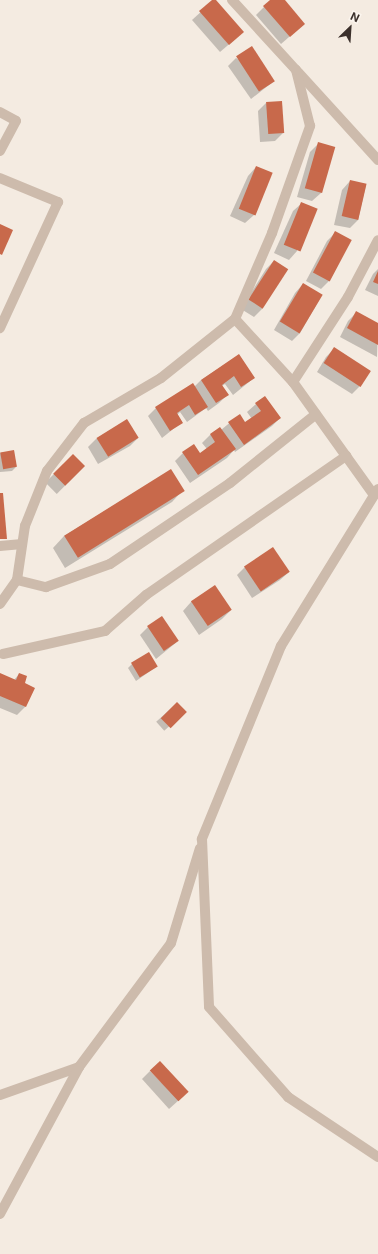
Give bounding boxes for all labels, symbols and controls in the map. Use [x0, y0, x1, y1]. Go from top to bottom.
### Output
north arrow [330, 8, 370, 48]
text: N [348, 9, 362, 25]

